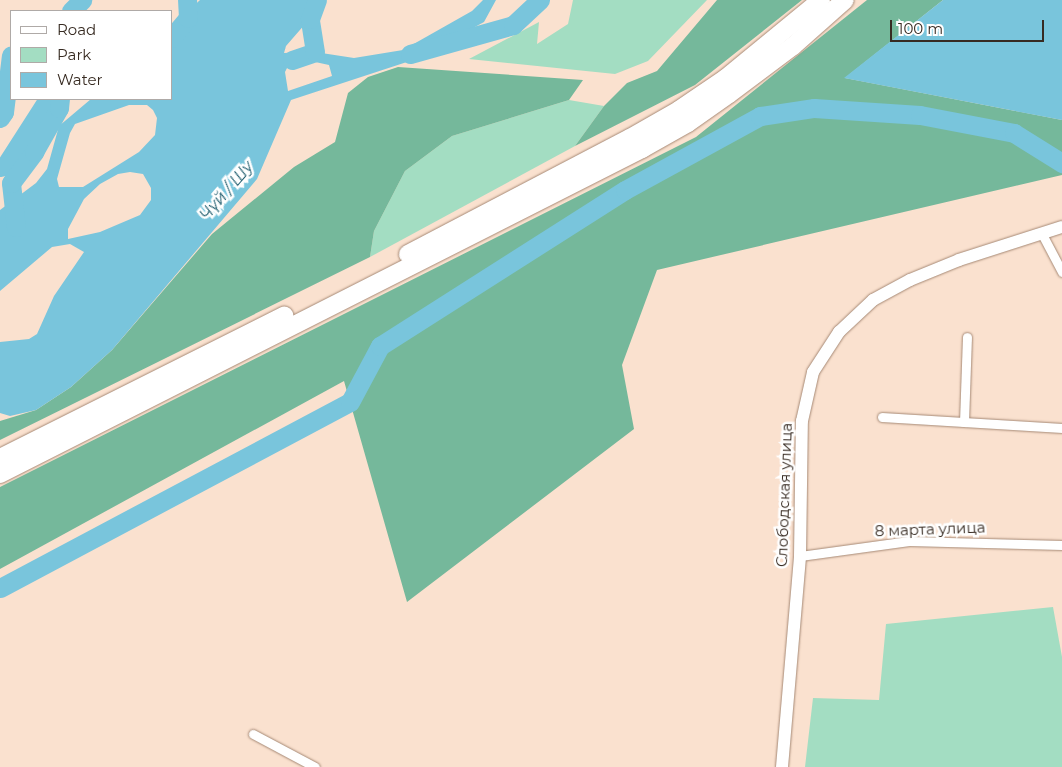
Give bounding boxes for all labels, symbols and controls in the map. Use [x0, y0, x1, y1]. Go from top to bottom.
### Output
legend [10, 10, 172, 100]
scale bar [892, 10, 1046, 42]
text: 100 m [898, 19, 943, 38]
text: Road [57, 20, 96, 39]
text: Park [57, 45, 91, 64]
text: Water [57, 70, 103, 89]
water label: Чүй / Шу [196, 158, 258, 224]
street label: Слободская улица [772, 423, 796, 567]
street label: 8 марта улица [874, 518, 986, 540]

